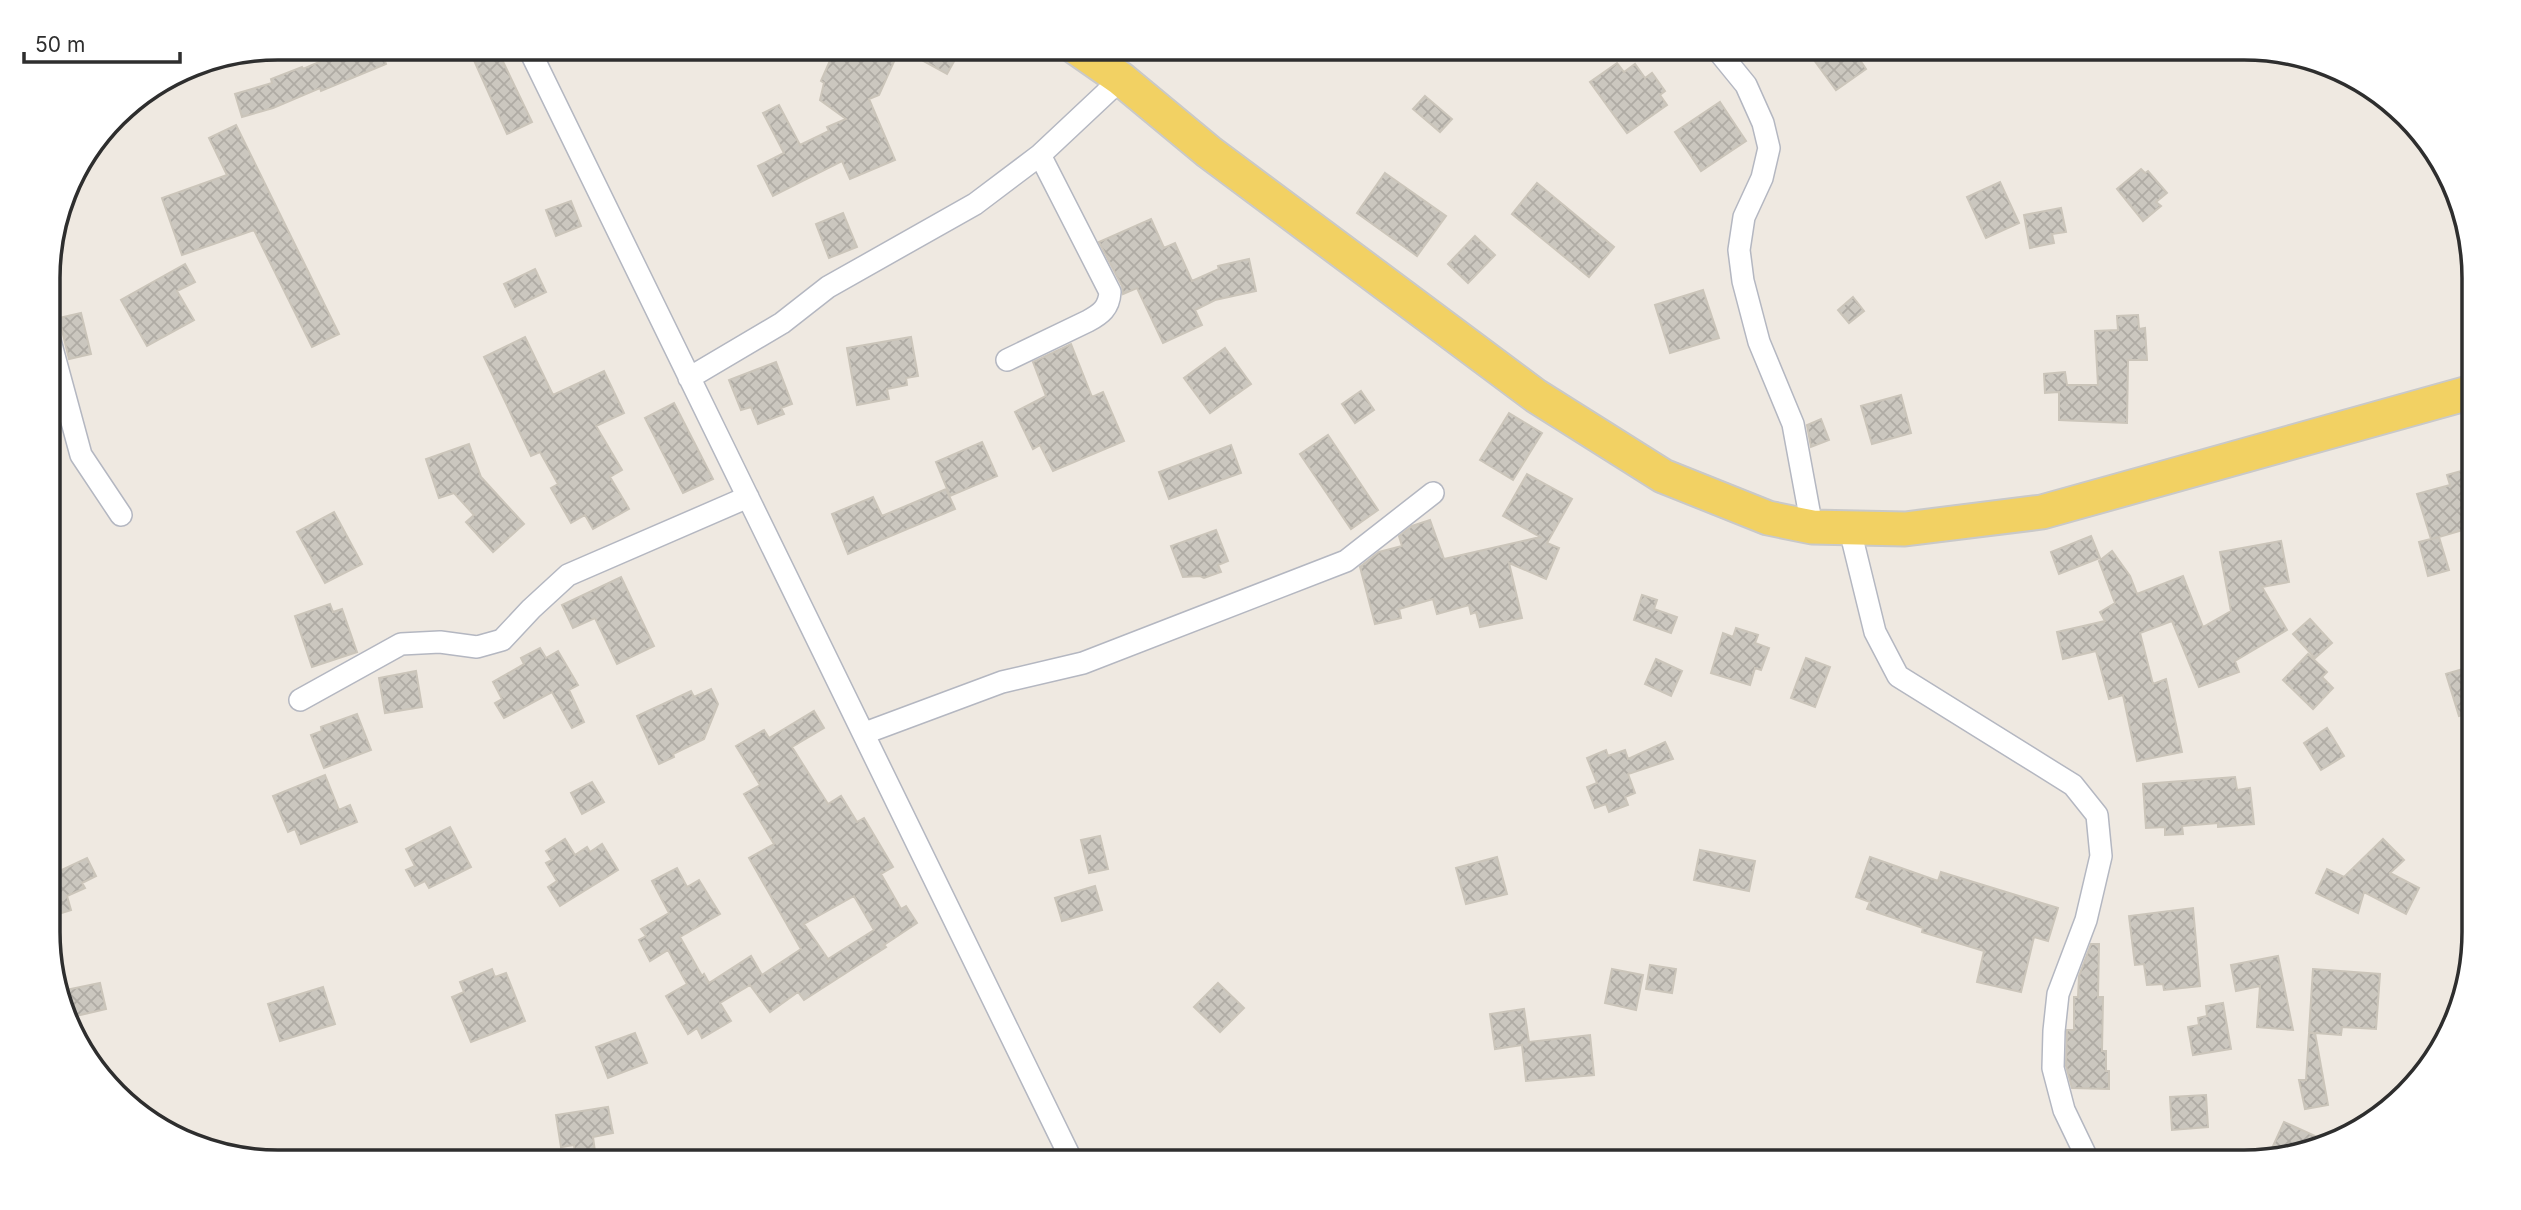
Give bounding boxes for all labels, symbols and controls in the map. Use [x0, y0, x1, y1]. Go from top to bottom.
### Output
scale bar [24, 21, 180, 65]
text: 50 m [35, 32, 85, 57]

